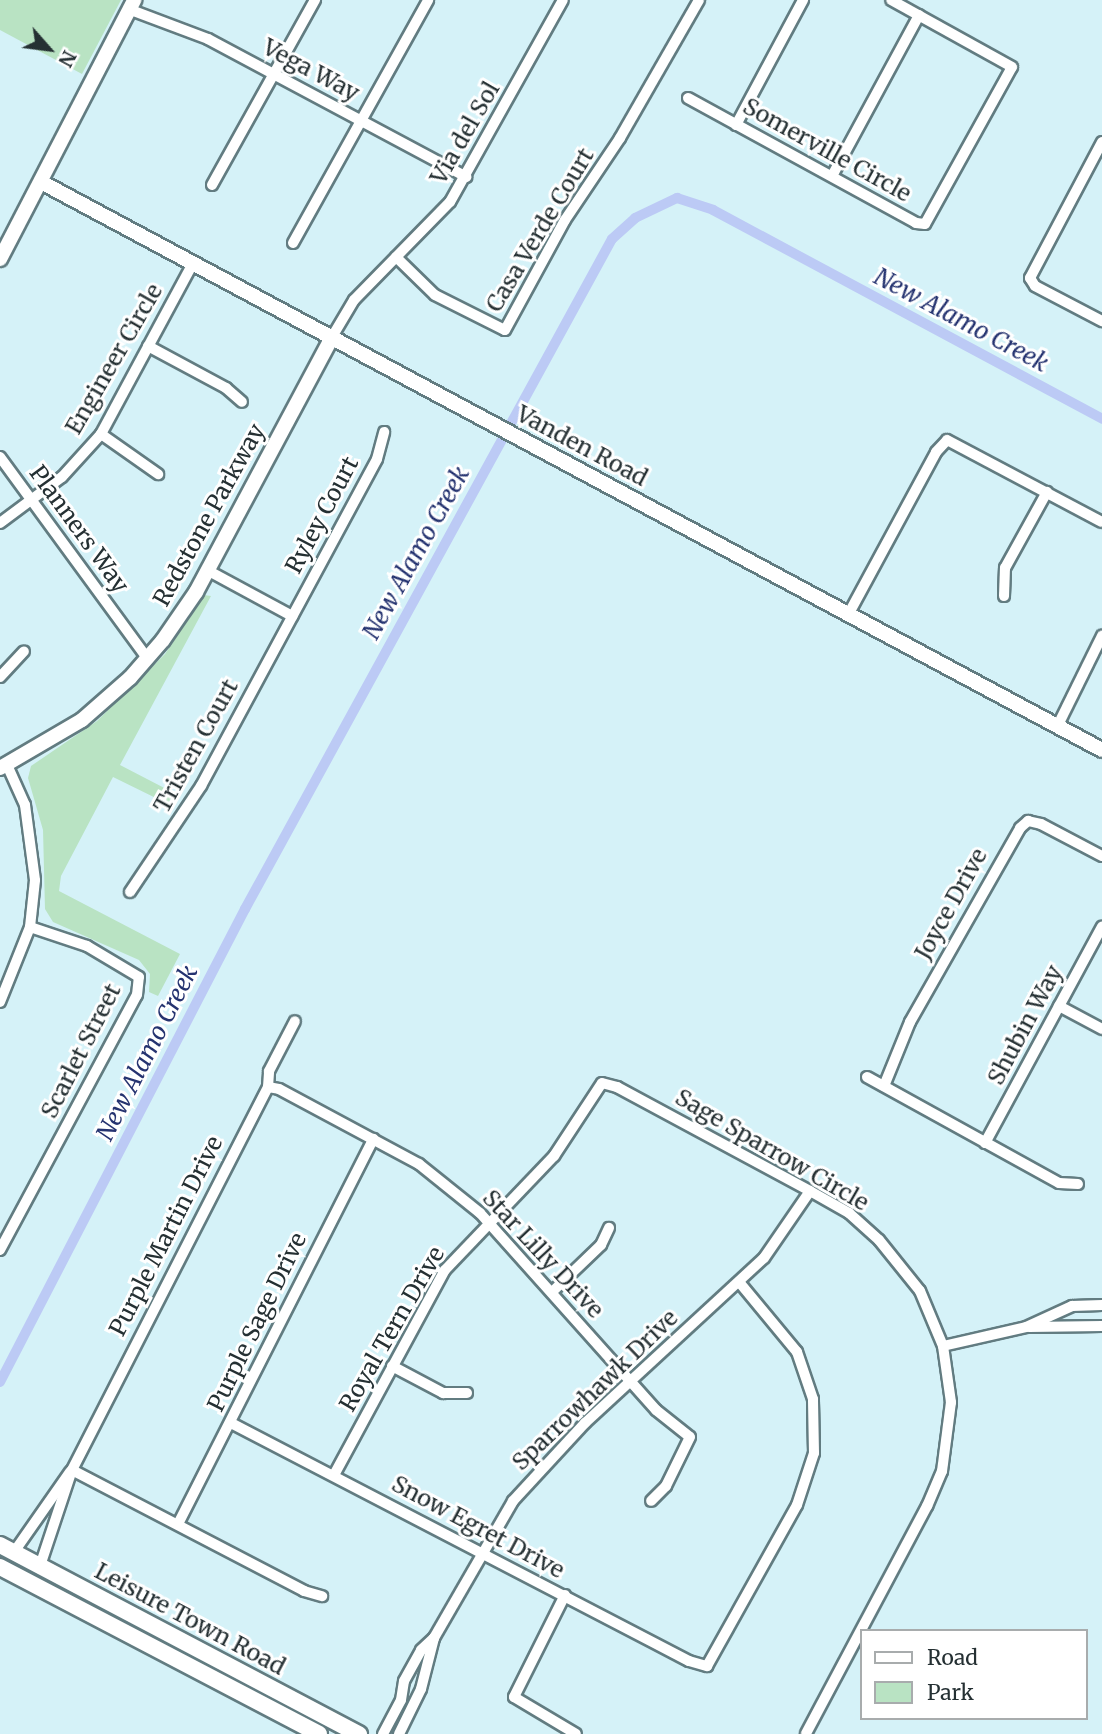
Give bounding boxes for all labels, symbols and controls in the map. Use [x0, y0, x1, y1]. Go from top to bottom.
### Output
north arrow [14, 14, 84, 84]
street label: Vega Way [258, 33, 364, 107]
text: N [53, 47, 82, 71]
street label: Via del Sol [425, 77, 505, 189]
street label: Somerville Circle [738, 92, 916, 208]
street label: Casa Verde Court [480, 143, 600, 317]
water label: New Alamo Creek [869, 262, 1053, 378]
street label: Engineer Circle [60, 279, 168, 439]
street label: Vanden Road [512, 400, 652, 492]
street label: Redstone Parkway [148, 419, 270, 611]
street label: Ryley Court [280, 452, 364, 578]
street label: Planners Way [24, 460, 134, 598]
water label: New Alamo Creek [357, 462, 475, 644]
street label: Tristen Court [148, 675, 244, 817]
street label: Joyce Drive [909, 844, 993, 964]
water label: New Alamo Creek [90, 961, 204, 1145]
street label: Shubin Way [982, 961, 1068, 1089]
street label: Scarlet Street [35, 979, 127, 1123]
street label: Sage Sparrow Circle [670, 1083, 874, 1217]
street label: Purple Martin Drive [104, 1131, 228, 1341]
street label: Star Lilly Drive [477, 1184, 609, 1324]
street label: Purple Sage Drive [202, 1228, 312, 1416]
street label: Royal Tern Drive [334, 1242, 450, 1416]
street label: Sparrowhawk Drive [507, 1304, 683, 1476]
street label: Snow Egret Drive [387, 1470, 569, 1584]
street label: Leisure Town Road [90, 1557, 290, 1681]
legend [860, 1629, 1088, 1720]
text: Road [927, 1644, 978, 1671]
text: Park [927, 1679, 974, 1706]

